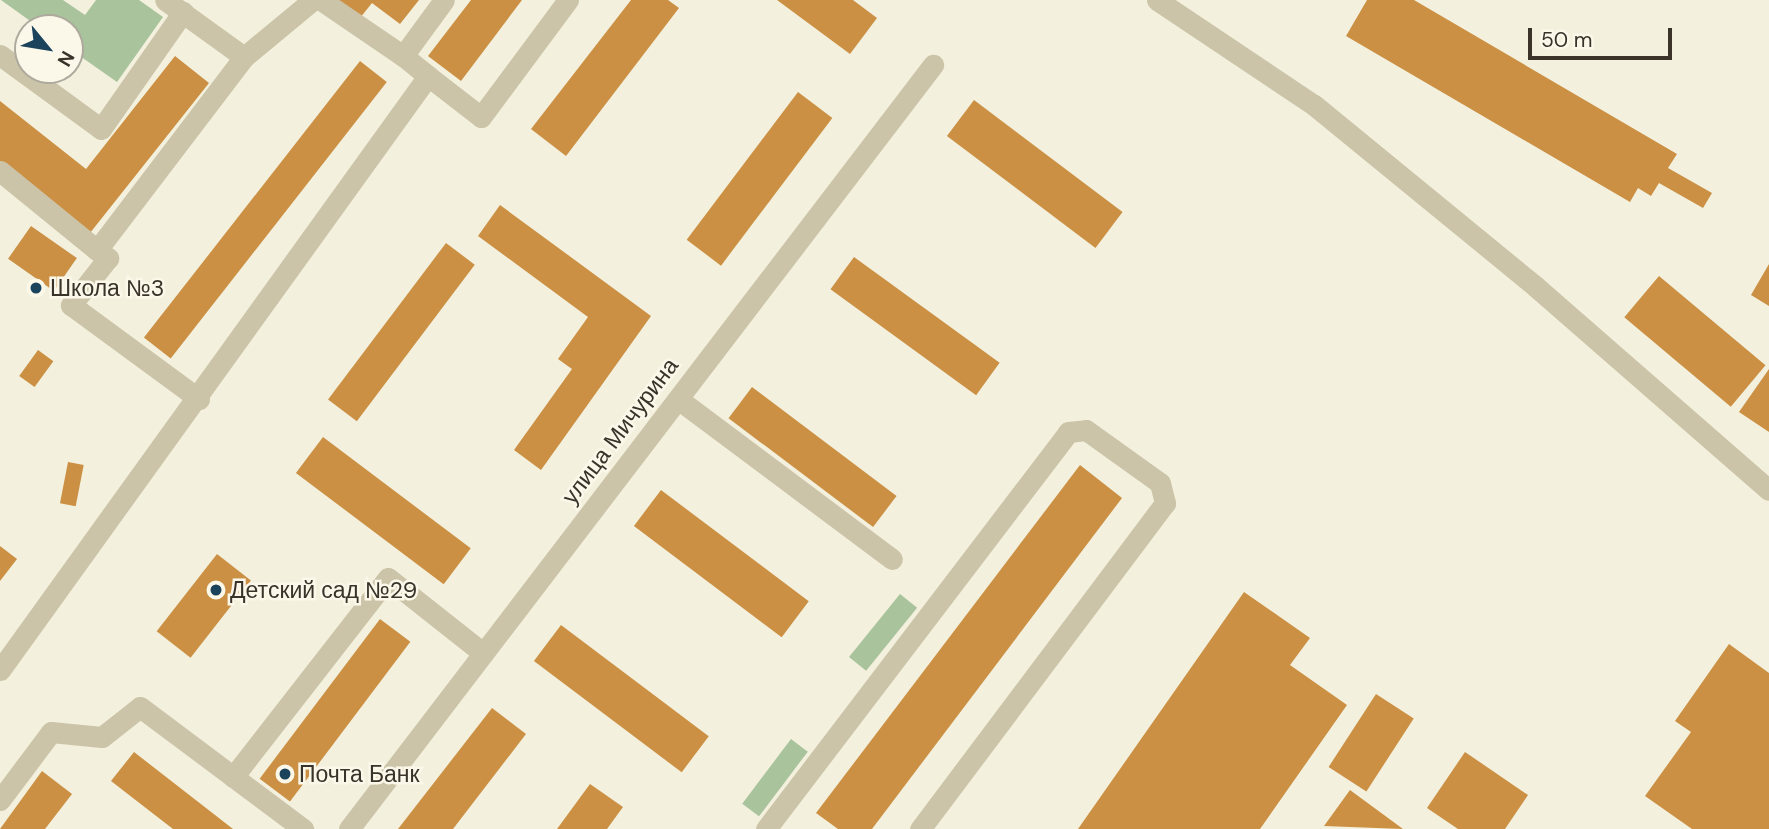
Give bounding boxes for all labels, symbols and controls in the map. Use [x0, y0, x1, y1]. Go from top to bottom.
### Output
north arrow [14, 14, 84, 84]
scale bar [1531, 14, 1674, 58]
text: 50 m [1541, 26, 1592, 54]
text: N [52, 46, 80, 71]
place label: Школа №3 [50, 274, 164, 302]
marker: Школа №3 [28, 280, 44, 296]
street label: улица Мичурина [556, 353, 684, 509]
place label: Детский сад №29 [230, 576, 417, 604]
marker: Детский сад №29 [208, 582, 224, 598]
place label: Почта Банк [299, 760, 420, 788]
marker: Почта Банк [277, 766, 293, 782]

